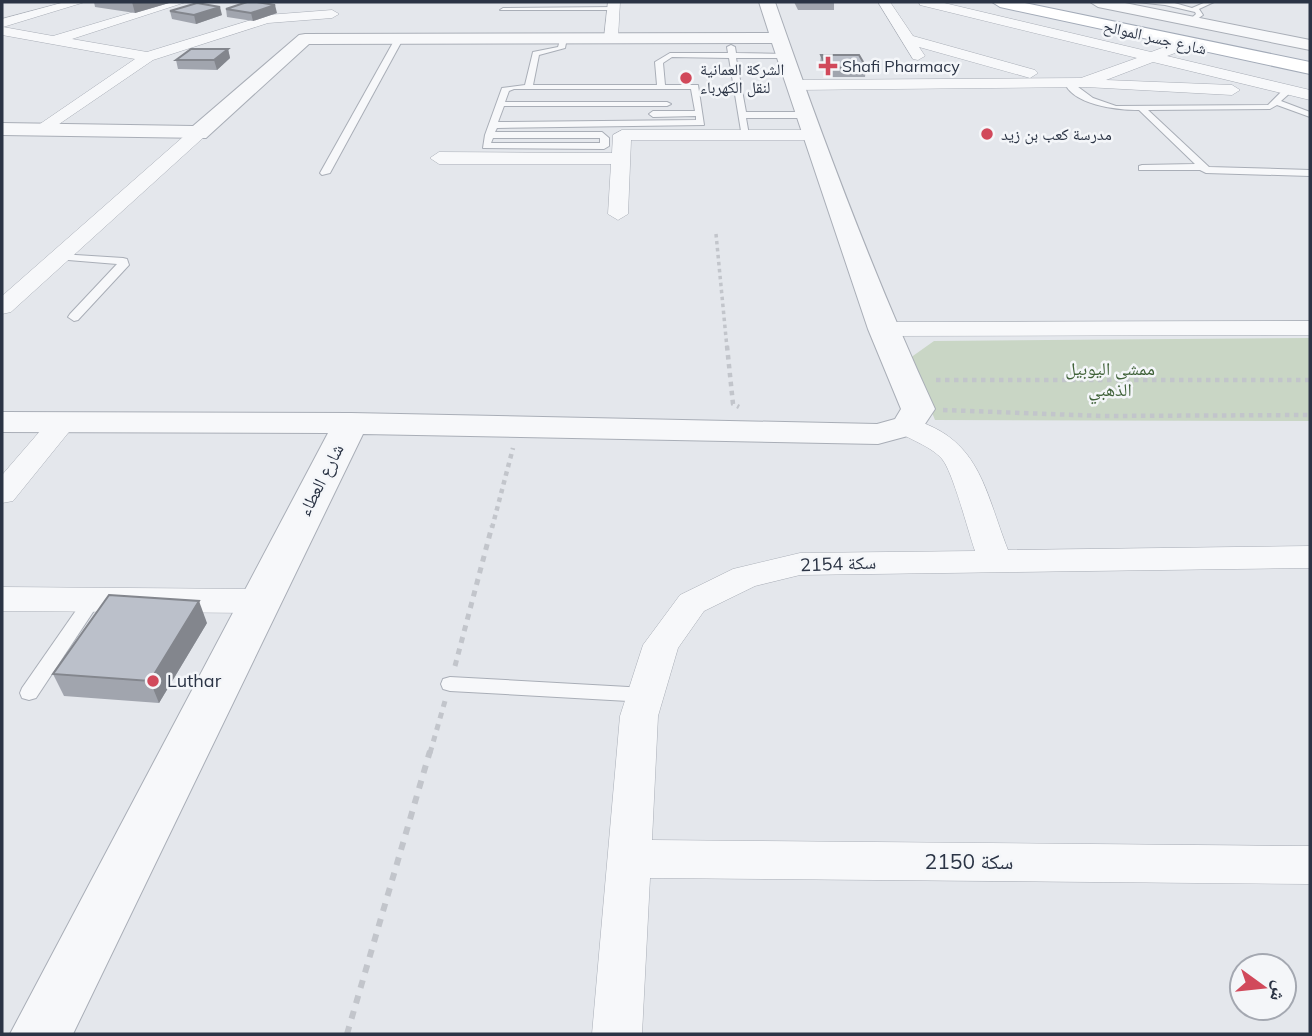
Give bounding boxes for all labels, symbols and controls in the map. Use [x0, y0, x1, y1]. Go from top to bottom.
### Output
street label: شارع جسر الموالح [1101, 15, 1208, 60]
place label: Shafi Pharmacy [842, 56, 960, 76]
marker: Shafi Pharmacy [820, 58, 836, 74]
place label: الشرکة العمانیة لنقل الکهرباء [700, 59, 784, 98]
marker: الشرکة العمانیة لنقل الکهرباء [678, 70, 694, 86]
place label: مدرسة كعب بن زيد [1001, 124, 1112, 145]
marker: مدرسة كعب بن زيد [979, 126, 995, 142]
park label: ممشى اليوبيل الذهبي [1065, 357, 1155, 405]
street label: شارع العطاء [293, 440, 349, 520]
street label: سكة 2154 [800, 551, 876, 576]
place label: Luthar [167, 669, 222, 692]
marker: Luthar [145, 673, 161, 689]
street label: سكة 2150 [925, 848, 1013, 874]
north arrow [1228, 952, 1298, 1022]
text: ش [1265, 979, 1294, 1004]

